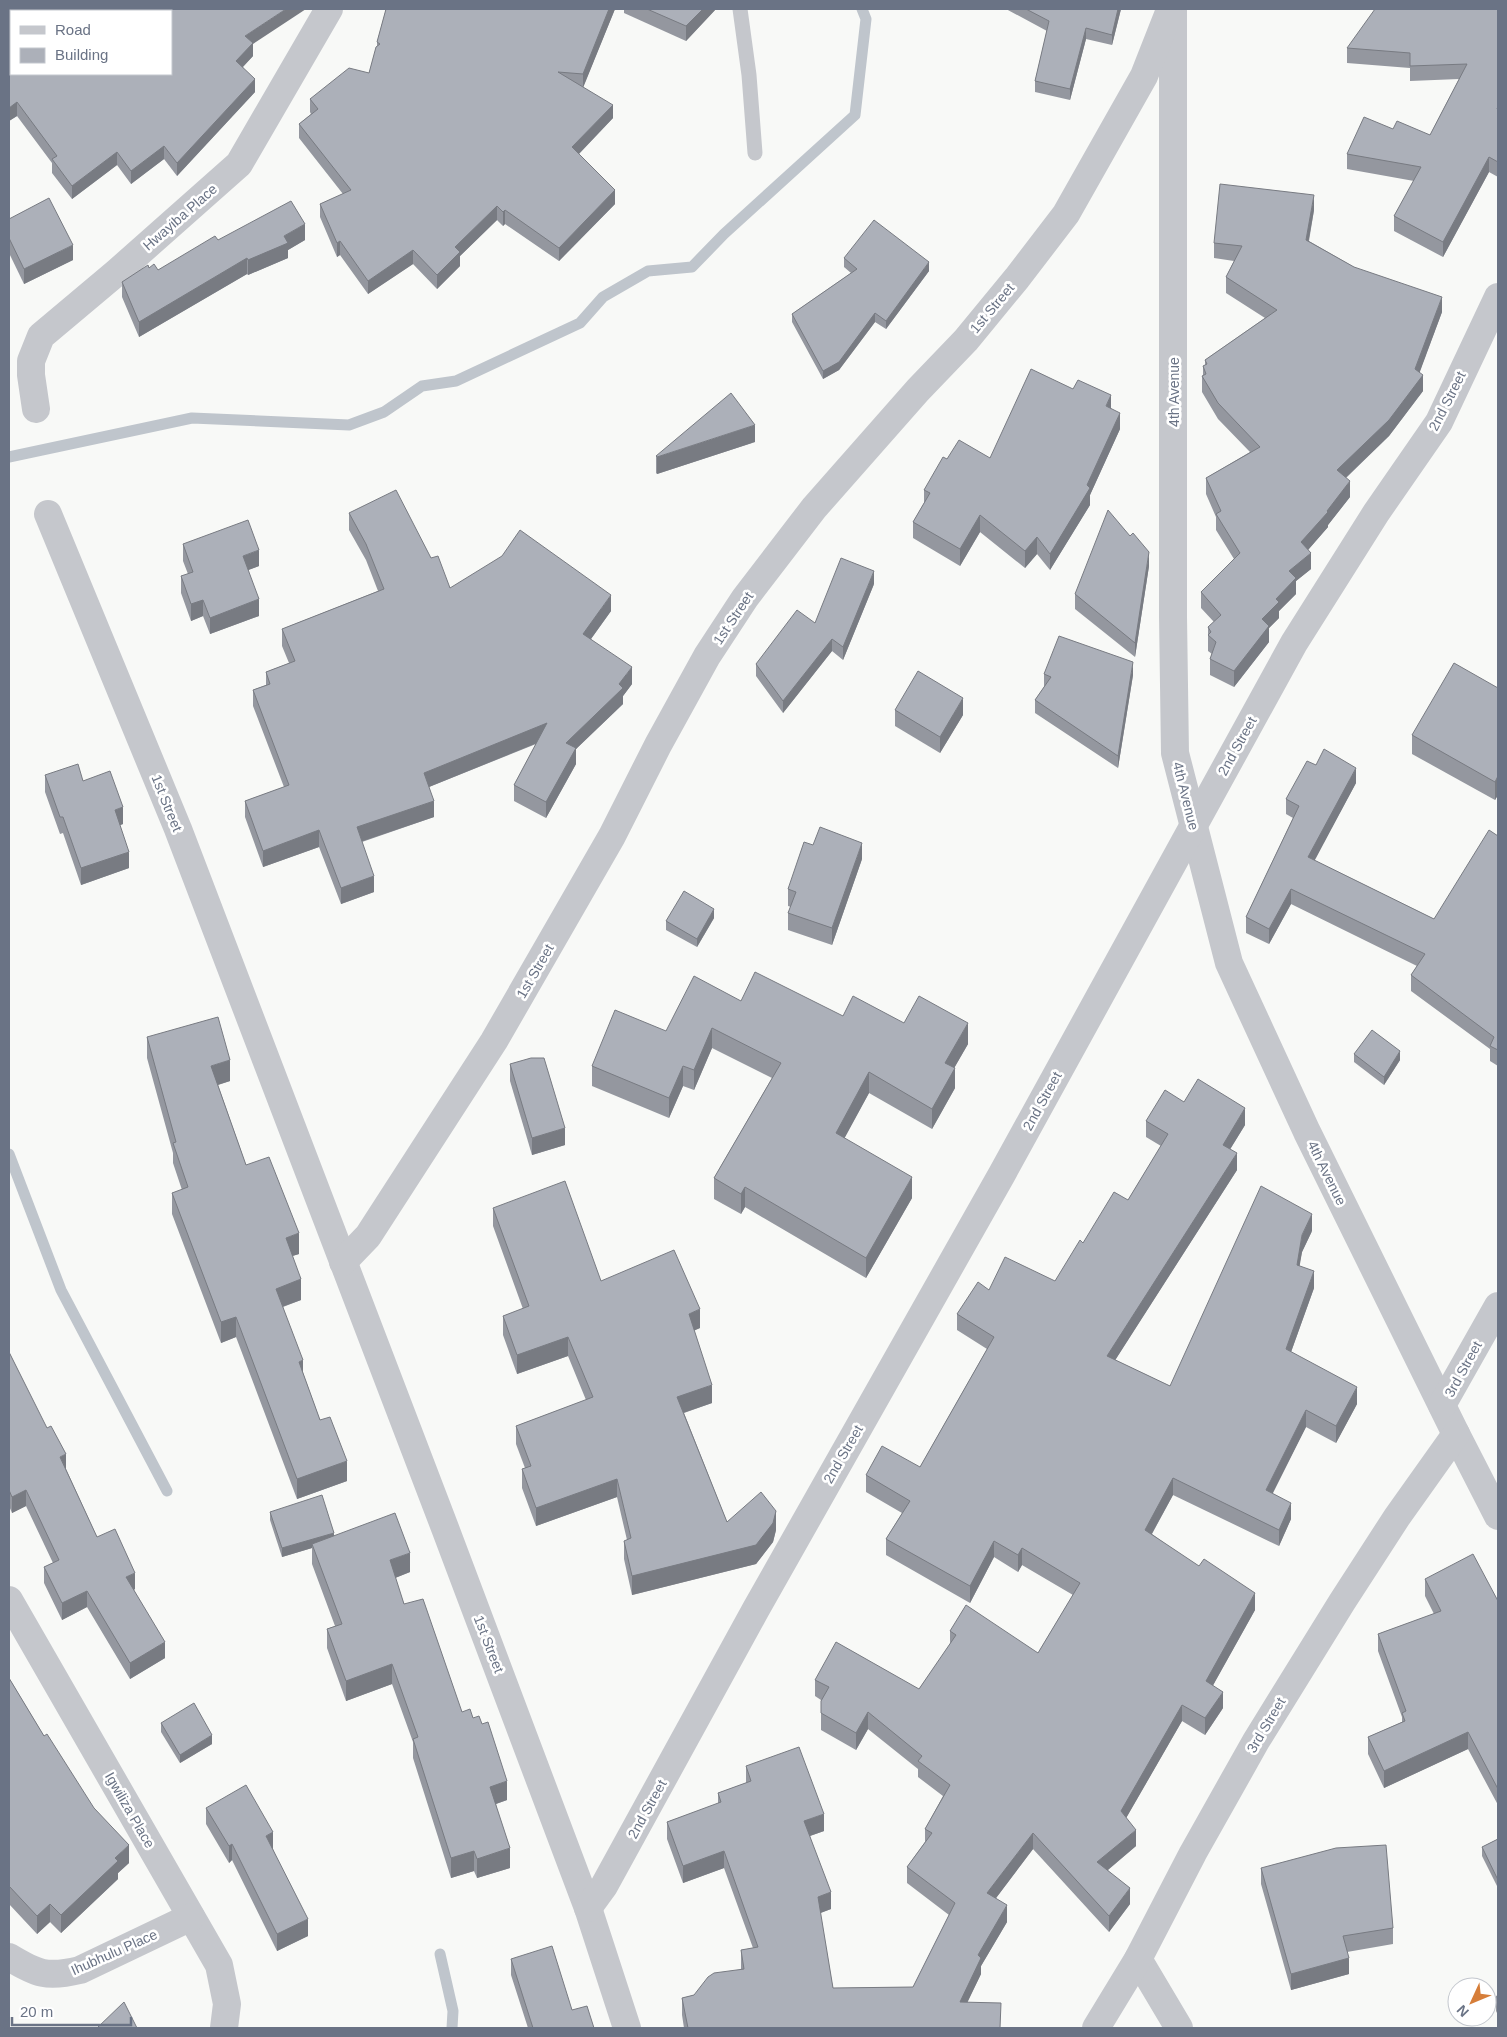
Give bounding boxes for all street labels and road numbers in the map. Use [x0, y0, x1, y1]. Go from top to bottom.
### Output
street label: Hwayiba Place [140, 180, 220, 253]
street label: 1st Street [967, 280, 1017, 336]
street label: 4th Avenue [1166, 357, 1182, 427]
street label: 2nd Street [1425, 368, 1469, 433]
street label: 1st Street [710, 589, 756, 647]
street label: 2nd Street [1214, 714, 1260, 778]
street label: 4th Avenue [1170, 760, 1202, 832]
street label: 1st Street [148, 772, 186, 834]
street label: 1st Street [513, 941, 557, 1001]
street label: 2nd Street [1019, 1069, 1065, 1133]
street label: 4th Avenue [1305, 1138, 1350, 1208]
street label: 3rd Street [1441, 1338, 1485, 1400]
street label: 2nd Street [820, 1422, 866, 1486]
street label: 1st Street [471, 1613, 507, 1675]
street label: 3rd Street [1243, 1694, 1289, 1755]
street label: Igwiliza Place [102, 1769, 158, 1851]
street label: 2nd Street [624, 1777, 670, 1841]
street label: Ihubhulu Place [68, 1926, 160, 1978]

